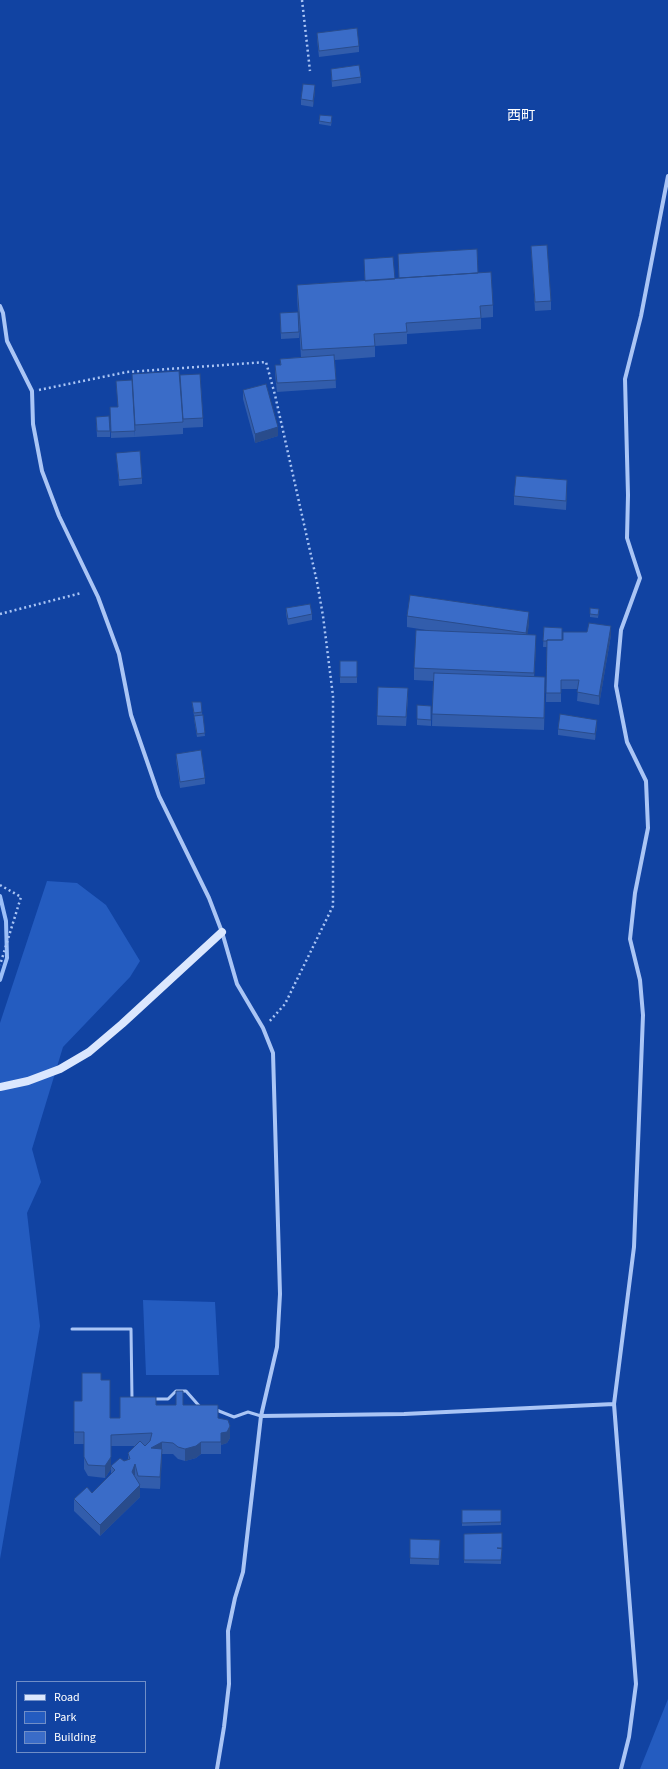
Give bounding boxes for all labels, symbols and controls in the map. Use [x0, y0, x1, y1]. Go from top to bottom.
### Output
district label: 西町 [507, 109, 535, 125]
legend [16, 1681, 146, 1753]
text: Road [54, 1689, 80, 1706]
text: Park [54, 1709, 76, 1726]
text: Building [54, 1729, 96, 1746]

